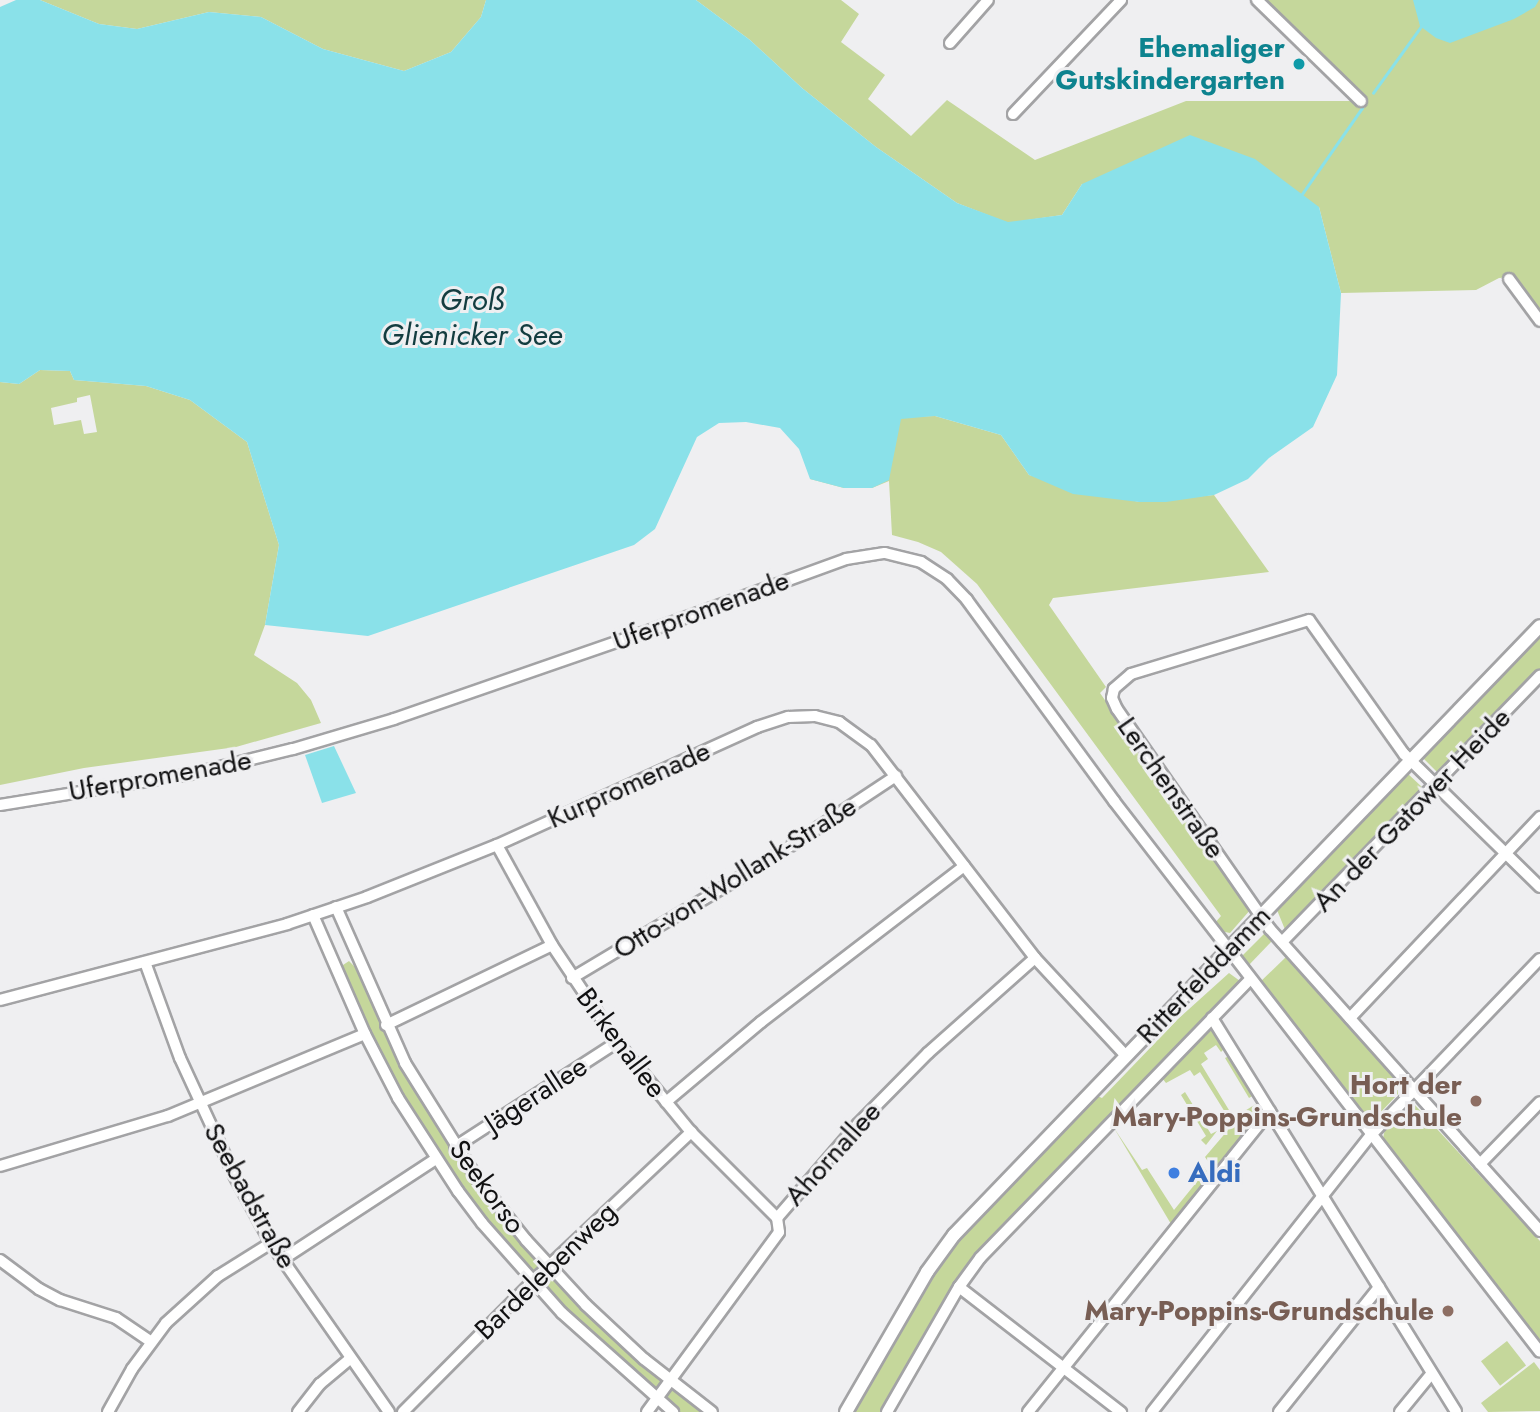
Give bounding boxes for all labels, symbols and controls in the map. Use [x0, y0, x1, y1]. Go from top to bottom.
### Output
place label: Ehemaliger Gutskindergarten [1055, 31, 1285, 97]
marker: Ehemaliger Gutskindergarten [1291, 56, 1307, 72]
water label: Groß Glienicker See [382, 282, 562, 352]
street label: Uferpromenade [608, 564, 794, 658]
street label: An der Gatower Heide [1306, 701, 1518, 919]
street label: Lerchenstraße [1110, 711, 1232, 865]
street label: Kurpromenade [542, 734, 716, 836]
street label: Uferpromenade [66, 743, 254, 809]
street label: Otto-von-Wollank-Straße [607, 790, 863, 966]
street label: Ritterfelddamm [1130, 899, 1278, 1051]
street label: Birkenallee [569, 981, 673, 1105]
street label: Jägerallee [478, 1049, 594, 1141]
place label: Hort der Mary-Poppins-Grundschule [1112, 1068, 1462, 1134]
marker: Hort der Mary-Poppins-Grundschule [1468, 1093, 1484, 1109]
street label: Ahornallee [778, 1095, 888, 1213]
street label: Seebadstraße [196, 1117, 304, 1275]
street label: Seekorso [442, 1134, 532, 1240]
place label: Aldi [1188, 1156, 1241, 1190]
marker: Aldi [1166, 1165, 1182, 1181]
street label: Bardelebenweg [468, 1195, 624, 1347]
place label: Mary-Poppins-Grundschule [1084, 1294, 1434, 1328]
marker: Mary-Poppins-Grundschule [1440, 1303, 1456, 1319]

